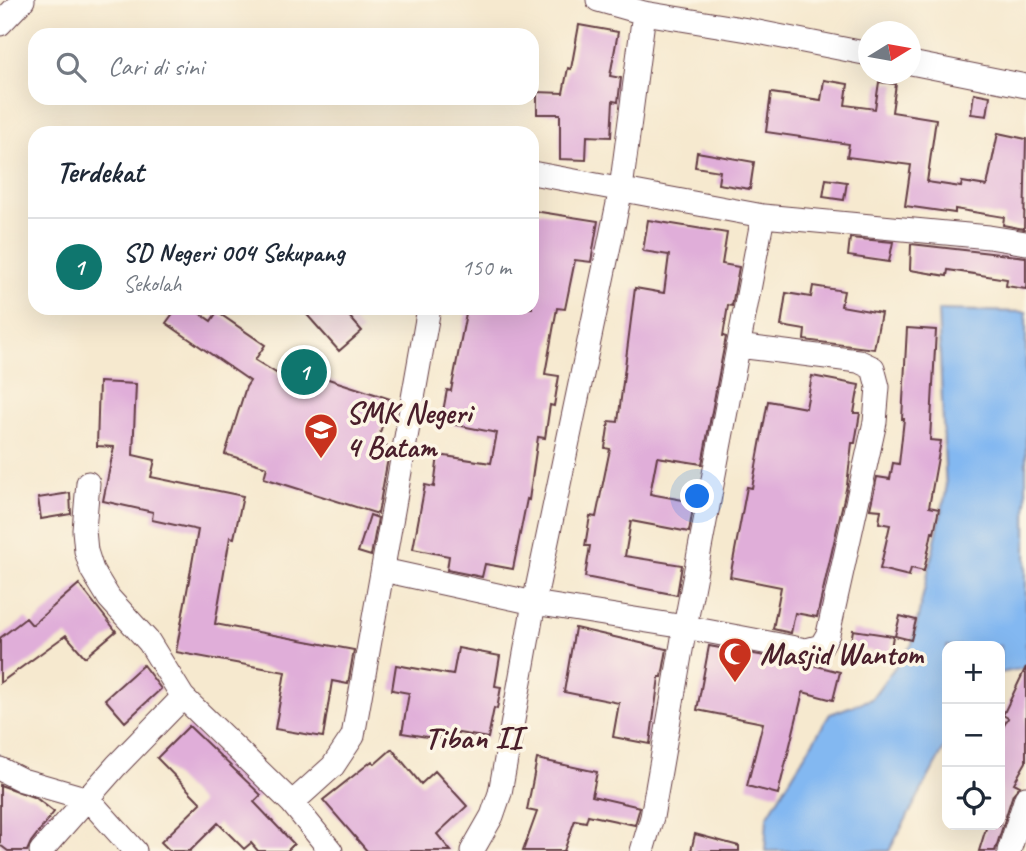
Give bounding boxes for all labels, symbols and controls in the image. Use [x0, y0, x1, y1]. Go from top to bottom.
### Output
north arrow [858, 21, 921, 84]
search box [28, 28, 539, 105]
icon: search [52, 48, 90, 86]
text: Cari di sini [108, 50, 204, 83]
text: Terdekat [56, 153, 144, 191]
text: SD Negeri 004 Sekupang [123, 236, 344, 269]
text: 1 [74, 253, 84, 282]
text: 150 m [462, 253, 511, 282]
text: Sekolah [123, 269, 181, 298]
pin: 1 [281, 346, 327, 398]
place label: SMK Negeri 4 Batam [346, 394, 475, 466]
school or university icon: SMK Negeri 4 Batam [302, 411, 340, 460]
your location [680, 479, 714, 513]
mosque icon: Masjid Wantom [716, 635, 754, 684]
place label: Masjid Wantom [760, 635, 925, 673]
map controls [942, 641, 1005, 830]
button: + [942, 641, 1005, 704]
button: − [942, 704, 1005, 767]
district label: Tiban II [424, 717, 529, 758]
button: locate [942, 767, 1005, 830]

